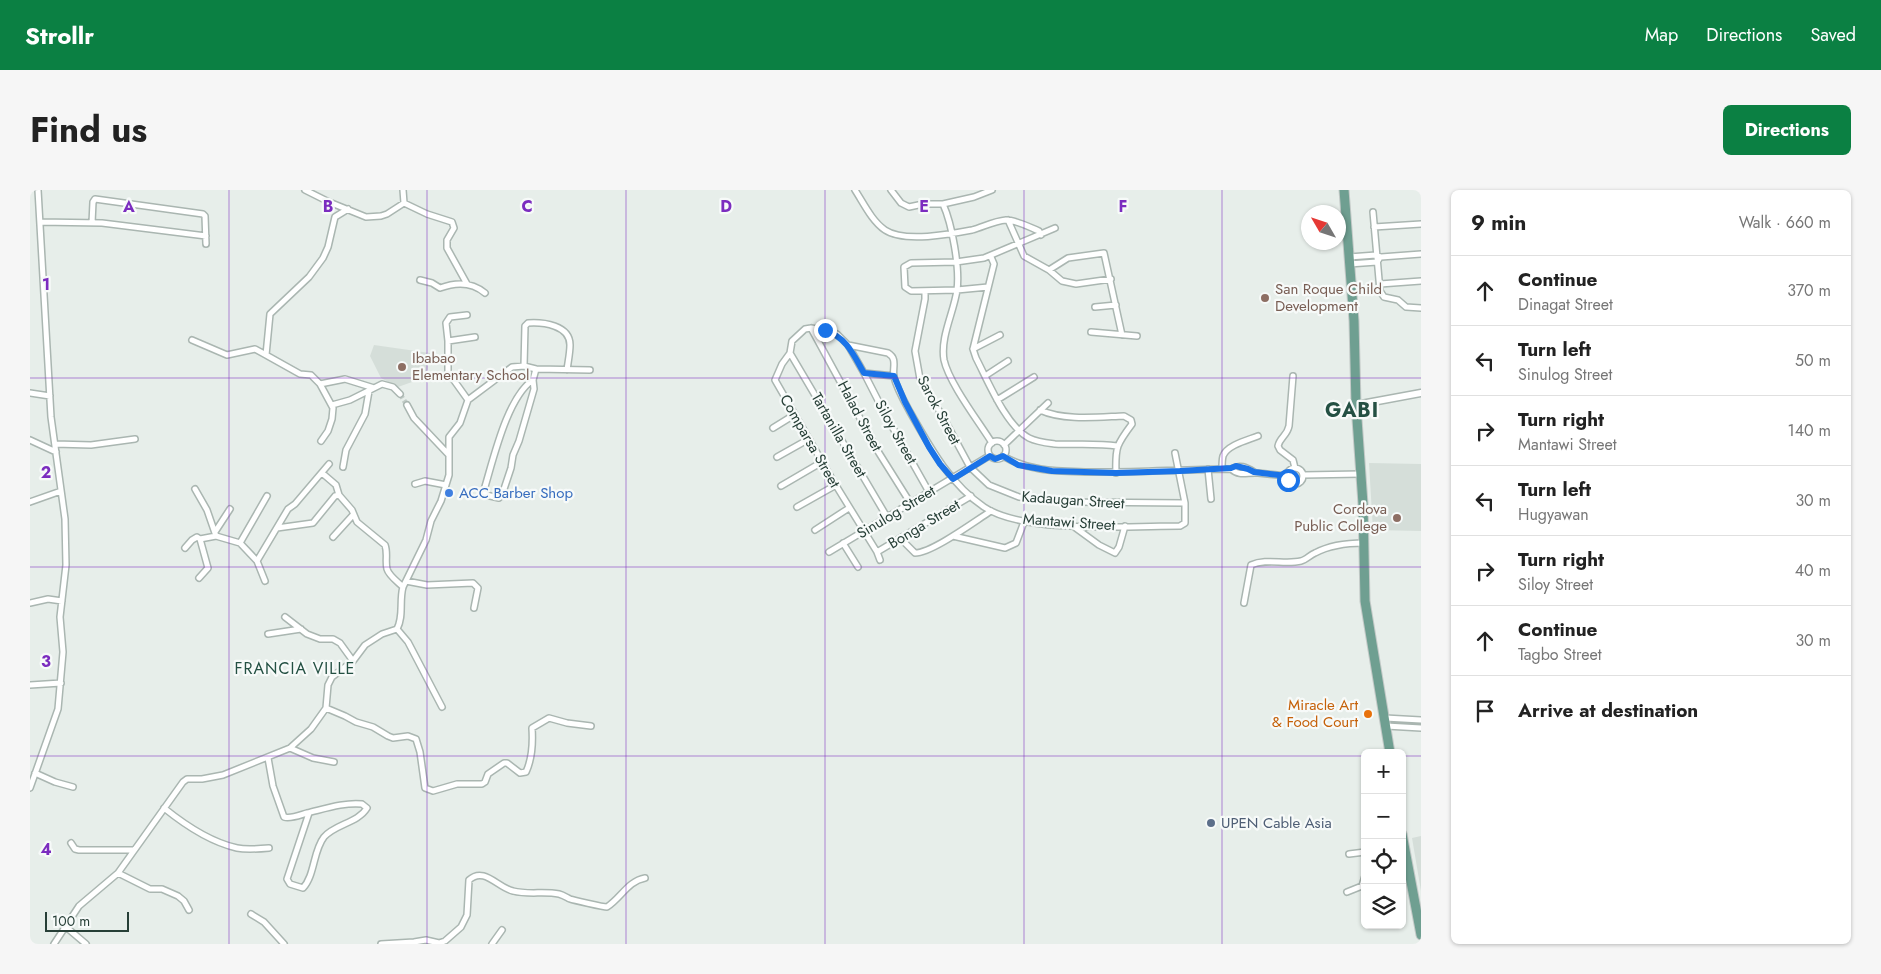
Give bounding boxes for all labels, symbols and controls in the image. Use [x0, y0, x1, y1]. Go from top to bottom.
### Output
text: Strollr [25, 18, 94, 53]
text: Map [1645, 22, 1678, 48]
text: Directions [1706, 22, 1782, 48]
text: Saved [1810, 22, 1856, 48]
text: Find us [30, 105, 147, 155]
button: Directions [1723, 105, 1851, 155]
text: A [122, 195, 135, 218]
text: B [323, 195, 333, 218]
text: C [521, 195, 533, 218]
text: D [720, 195, 732, 218]
text: E [919, 195, 929, 218]
text: F [1119, 195, 1127, 218]
north arrow [1301, 205, 1346, 250]
text: 9 min [1471, 208, 1526, 238]
text: Walk · 660 m [1739, 211, 1831, 234]
text: Continue [1518, 266, 1597, 293]
text: 1 [42, 273, 50, 296]
icon: ahead [1471, 277, 1499, 305]
place label: San Roque Child Development [1275, 278, 1382, 317]
text: 370 m [1787, 279, 1831, 302]
marker: San Roque Child Development [1259, 292, 1271, 304]
text: Dinagat Street [1518, 293, 1613, 316]
route end [814, 319, 837, 342]
text: Turn left [1518, 336, 1591, 363]
place label: Ibabao Elementary School [412, 347, 529, 386]
icon: left [1471, 347, 1499, 375]
text: 50 m [1795, 349, 1831, 372]
marker: Ibabao Elementary School [396, 361, 408, 373]
text: Sinulog Street [1518, 363, 1612, 386]
street label: Sarok Street [912, 372, 967, 449]
street label: Halad Street [832, 377, 888, 456]
street label: Tartanilla Street [806, 388, 872, 482]
street label: Comparsa Street [774, 390, 846, 492]
street label: Siloy Street [869, 396, 923, 468]
district label: GABI [1325, 396, 1379, 425]
text: Turn right [1518, 406, 1604, 433]
icon: right [1471, 417, 1499, 445]
text: 140 m [1788, 419, 1831, 442]
text: Mantawi Street [1518, 433, 1617, 456]
text: 2 [41, 461, 51, 484]
route start [1277, 469, 1300, 492]
text: Turn left [1518, 476, 1591, 503]
street label: Sinulog Street [852, 480, 940, 544]
place label: ACC Barber Shop [459, 482, 573, 504]
street label: Kadaugan Street [1021, 485, 1126, 515]
marker: ACC Barber Shop [443, 487, 455, 499]
icon: left [1471, 487, 1499, 515]
text: 30 m [1795, 489, 1831, 512]
street label: Bonga Street [884, 494, 965, 554]
place label: Cordova Public College [1294, 498, 1387, 537]
text: Hugyawan [1518, 503, 1589, 526]
street label: Mantawi Street [1022, 508, 1116, 536]
marker: Cordova Public College [1391, 512, 1403, 524]
text: Turn right [1518, 546, 1604, 573]
icon: right [1471, 557, 1499, 585]
text: 40 m [1795, 559, 1831, 582]
text: Siloy Street [1518, 573, 1593, 596]
text: Continue [1518, 616, 1597, 643]
icon: ahead [1471, 627, 1499, 655]
text: 30 m [1795, 629, 1831, 652]
text: Tagbo Street [1518, 643, 1602, 666]
text: 3 [41, 650, 51, 673]
district label: FRANCIA VILLE [235, 657, 355, 680]
place label: Miracle Art & Food Court [1272, 694, 1358, 733]
icon: arrive [1471, 697, 1499, 725]
text: Arrive at destination [1518, 697, 1698, 724]
marker: Miracle Art & Food Court [1362, 708, 1374, 720]
map controls [1361, 749, 1406, 929]
button: + [1361, 749, 1406, 794]
button: − [1361, 794, 1406, 839]
place label: UPEN Cable Asia [1221, 812, 1332, 834]
marker: UPEN Cable Asia [1205, 817, 1217, 829]
text: 4 [40, 838, 52, 861]
button: locate [1361, 839, 1406, 884]
button: layers [1361, 884, 1406, 929]
scale bar [45, 909, 129, 932]
text: 100 m [52, 911, 90, 931]

